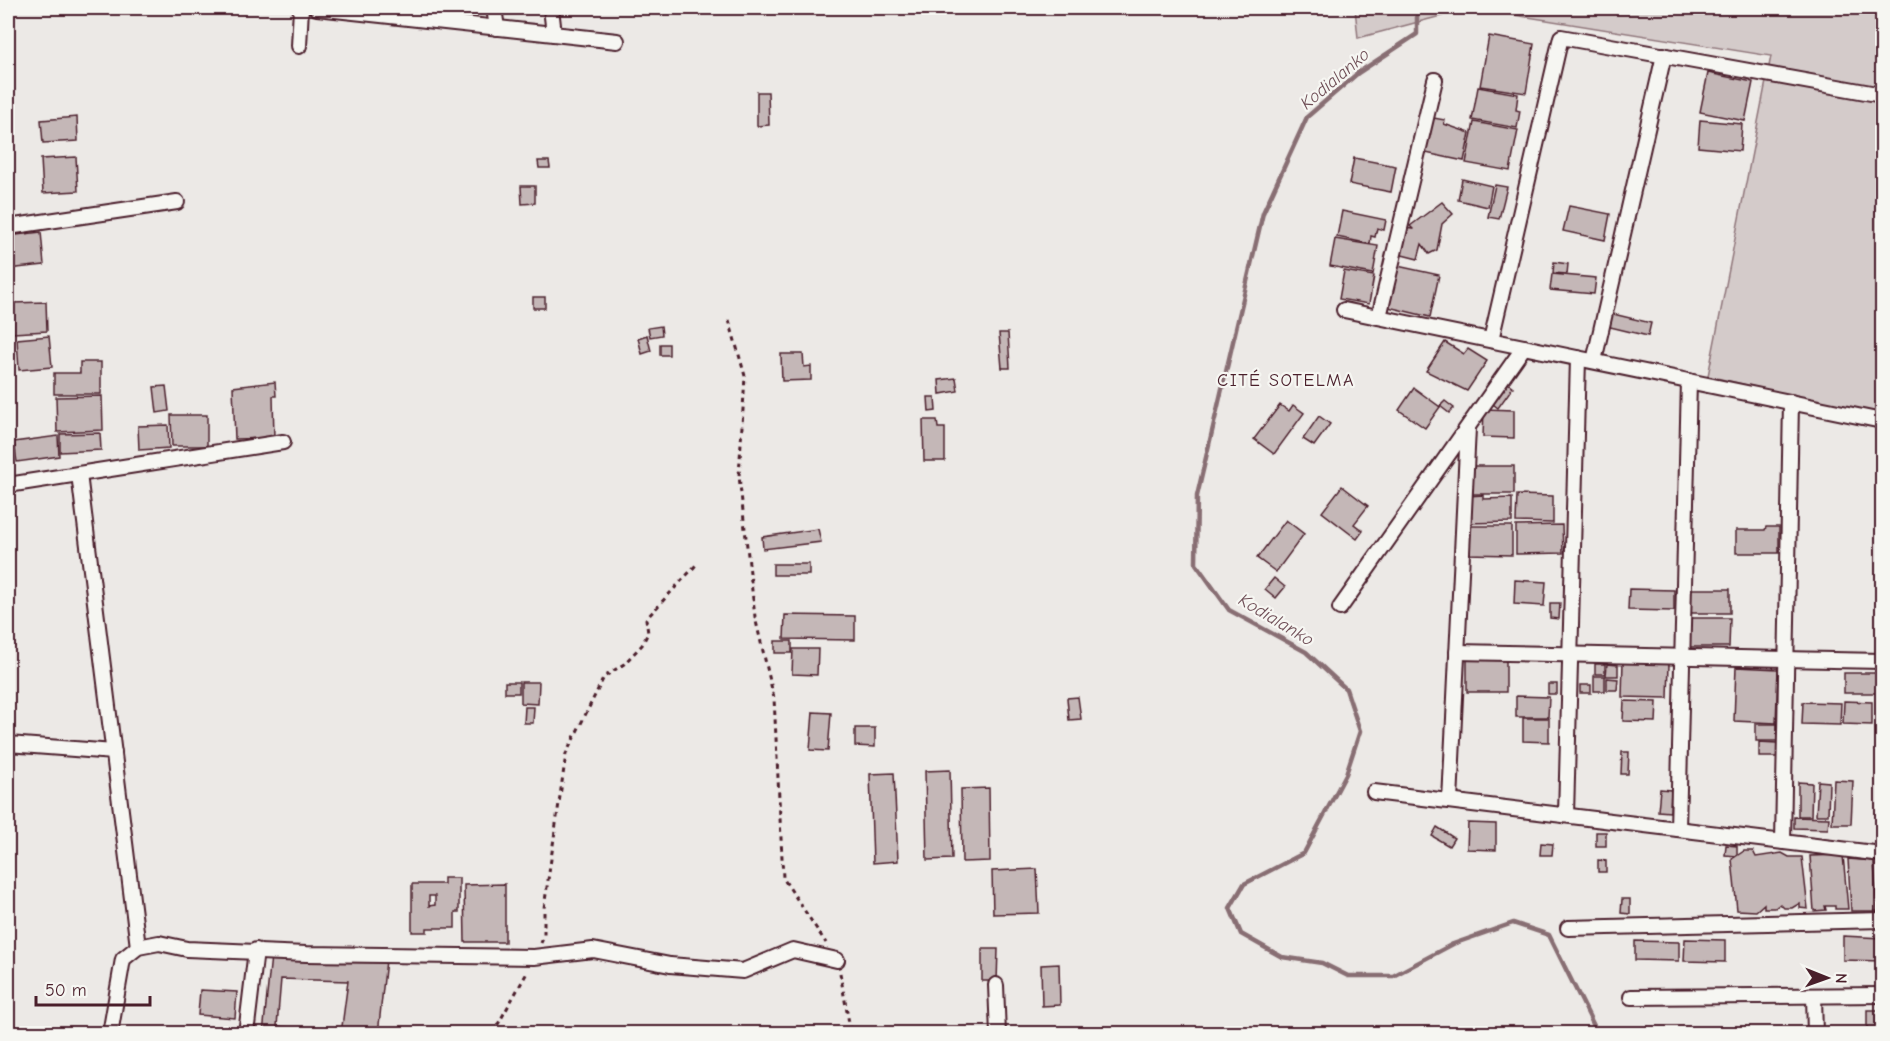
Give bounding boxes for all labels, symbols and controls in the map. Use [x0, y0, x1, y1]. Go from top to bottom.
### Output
water label: Kodialanko [1296, 44, 1374, 114]
district label: CITÉ SOTELMA [1217, 369, 1355, 391]
water label: Kodialanko [1235, 589, 1317, 651]
north arrow [1797, 948, 1857, 1008]
scale bar [36, 969, 150, 1007]
text: N [1832, 973, 1850, 984]
text: 50 m [45, 980, 87, 1001]

